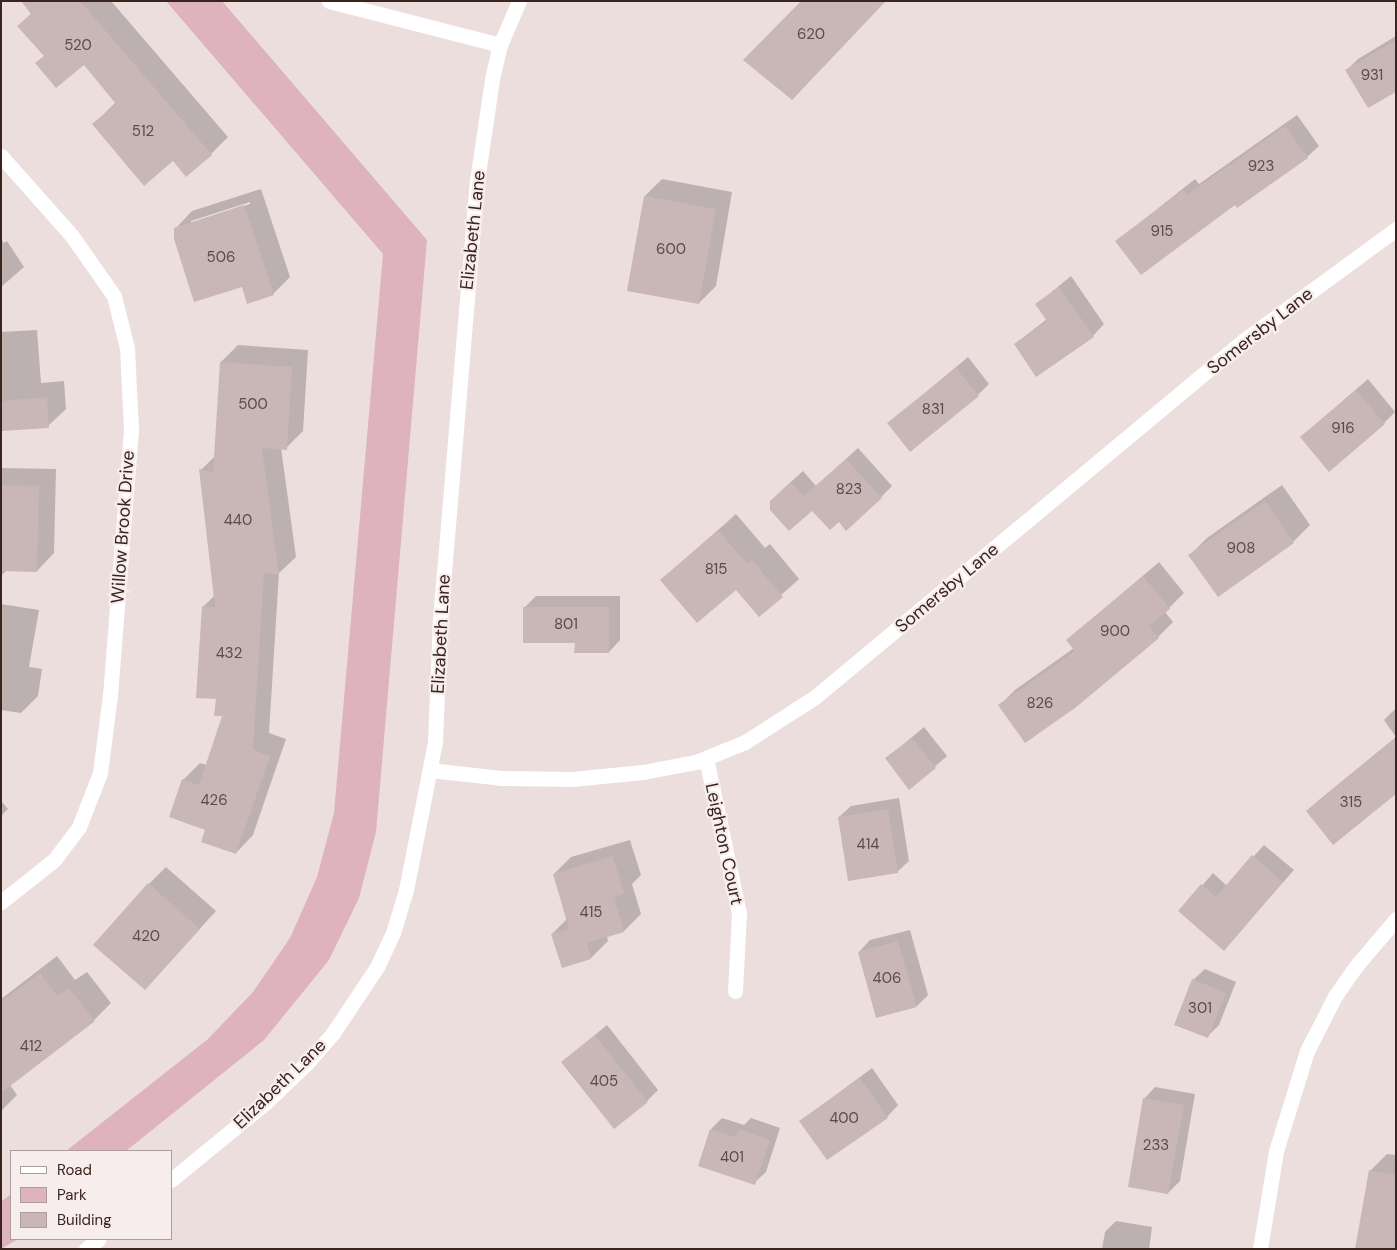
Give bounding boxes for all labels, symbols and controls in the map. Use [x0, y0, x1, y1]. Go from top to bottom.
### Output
house number: 620 [797, 26, 825, 44]
house number: 520 [64, 37, 92, 55]
house number: 931 [1361, 67, 1383, 85]
house number: 512 [132, 123, 154, 141]
house number: 923 [1248, 158, 1274, 176]
street label: Elizabeth Lane [456, 169, 490, 291]
house number: 915 [1151, 223, 1173, 241]
house number: 600 [656, 241, 686, 259]
house number: 506 [207, 249, 235, 267]
street label: Somersby Lane [1203, 283, 1317, 379]
house number: 500 [238, 396, 268, 414]
house number: 831 [922, 401, 944, 419]
house number: 916 [1331, 420, 1355, 438]
street label: Willow Brook Drive [107, 450, 139, 604]
house number: 823 [836, 481, 862, 499]
house number: 440 [224, 512, 252, 530]
street label: Somersby Lane [891, 539, 1003, 637]
house number: 908 [1227, 540, 1255, 558]
house number: 815 [705, 561, 727, 579]
street label: Elizabeth Lane [427, 574, 455, 694]
house number: 801 [554, 616, 578, 634]
house number: 900 [1100, 623, 1130, 641]
house number: 432 [216, 645, 242, 663]
house number: 826 [1027, 695, 1053, 713]
street label: Leighton Court [701, 781, 747, 907]
house number: 426 [200, 792, 228, 810]
house number: 315 [1340, 794, 1362, 812]
house number: 414 [857, 836, 879, 854]
house number: 415 [580, 904, 602, 922]
house number: 420 [132, 928, 160, 946]
house number: 406 [873, 970, 901, 988]
house number: 301 [1188, 1000, 1212, 1018]
street label: Elizabeth Lane [229, 1035, 331, 1133]
house number: 412 [20, 1038, 42, 1056]
house number: 405 [590, 1073, 618, 1091]
house number: 400 [829, 1110, 859, 1128]
house number: 233 [1143, 1137, 1169, 1155]
house number: 401 [720, 1149, 744, 1167]
legend [10, 1150, 172, 1240]
text: Road [57, 1160, 92, 1180]
text: Park [57, 1185, 87, 1205]
text: Building [57, 1210, 112, 1230]

